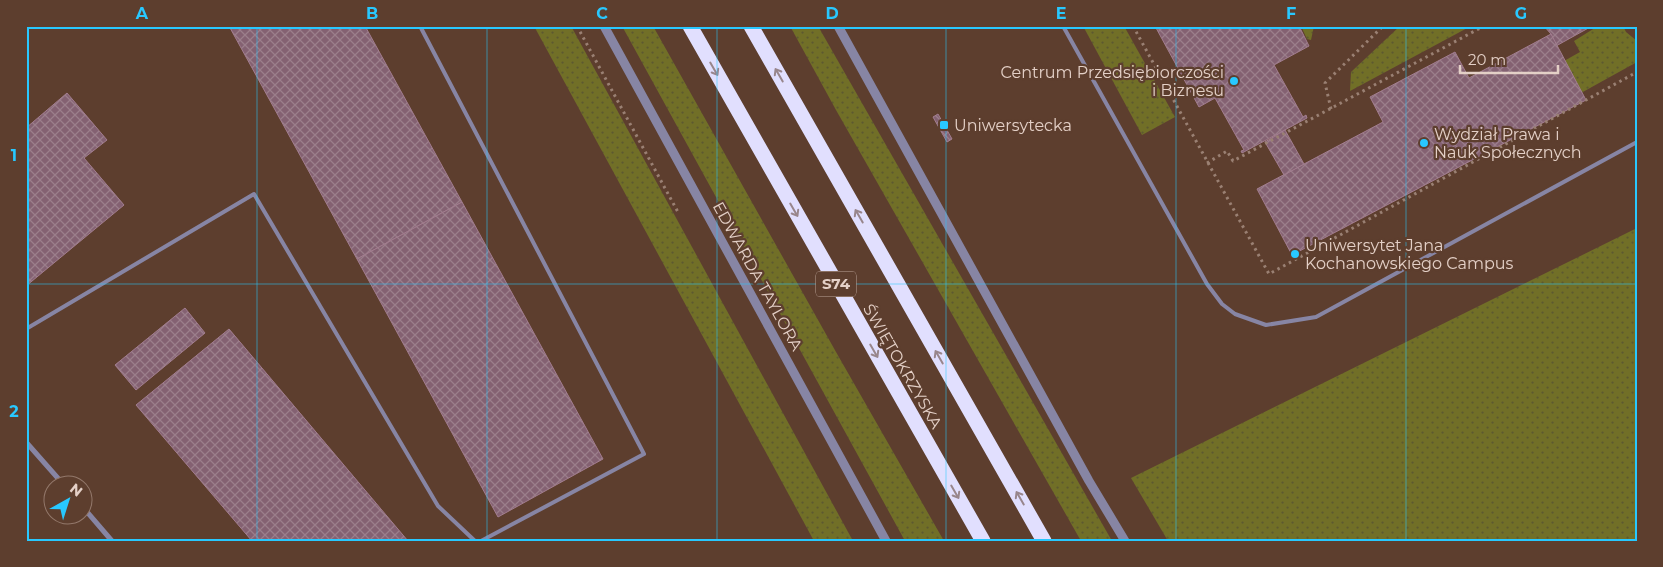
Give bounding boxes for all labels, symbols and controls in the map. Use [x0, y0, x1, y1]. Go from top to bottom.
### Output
text: A [135, 4, 149, 23]
text: B [366, 4, 378, 23]
text: C [596, 4, 608, 23]
text: D [825, 4, 839, 23]
text: E [1056, 4, 1066, 23]
text: F [1286, 4, 1296, 23]
text: G [1515, 4, 1527, 23]
scale bar [1460, 42, 1558, 74]
text: 20 m [1468, 50, 1506, 69]
one-way arrow [709, 61, 719, 75]
place label: Centrum Przedsiębiorczości i Biznesu [1001, 63, 1224, 100]
one-way arrow [773, 68, 783, 82]
marker: Centrum Przedsiębiorczości i Biznesu [1228, 75, 1240, 87]
place label: Uniwersytecka [954, 116, 1072, 135]
marker: Uniwersytecka [938, 119, 950, 131]
place label: Wydział Prawa i Nauk Społecznych [1434, 125, 1582, 162]
marker: Wydział Prawa i Nauk Społecznych [1418, 137, 1430, 149]
text: 1 [11, 146, 17, 165]
street label: EDWARDA TAYLORA [709, 198, 807, 355]
one-way arrow [790, 202, 799, 217]
one-way arrow [854, 208, 864, 223]
place label: Uniwersytet Jana Kochanowskiego Campus [1305, 236, 1514, 273]
marker: Uniwersytet Jana Kochanowskiego Campus [1289, 248, 1301, 260]
road number: S74 [816, 272, 856, 296]
street label: ŚWIĘTOKRZYSKA [859, 300, 946, 432]
one-way arrow [870, 344, 880, 358]
one-way arrow [934, 351, 944, 365]
text: 2 [9, 402, 19, 421]
north arrow [42, 474, 92, 524]
text: N [66, 479, 86, 500]
one-way arrow [950, 485, 960, 500]
one-way arrow [1014, 492, 1024, 506]

